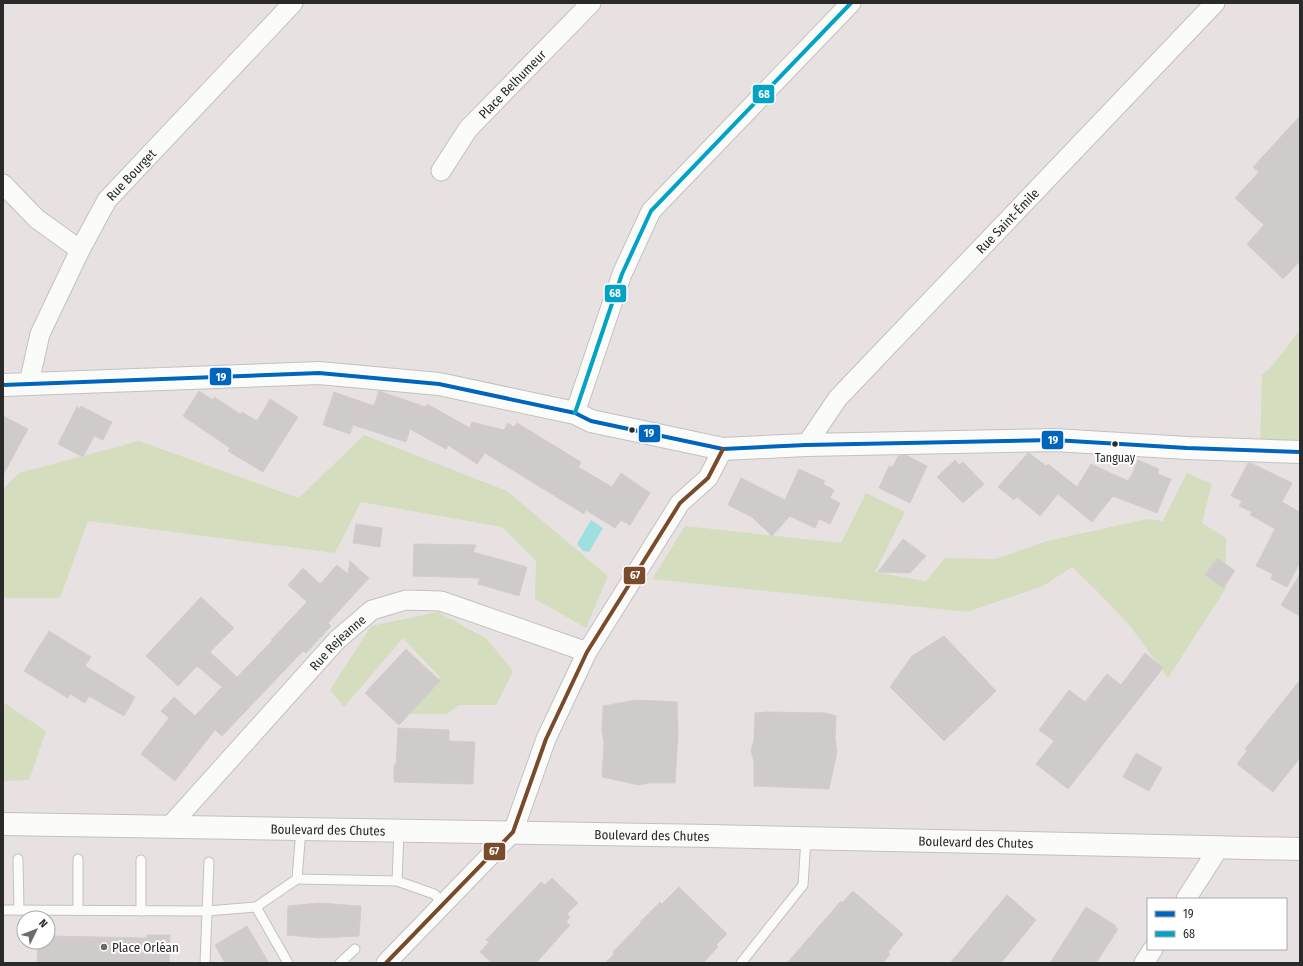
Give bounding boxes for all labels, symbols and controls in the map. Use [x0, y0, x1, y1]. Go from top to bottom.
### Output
street label: Place Belhumeur [476, 47, 549, 122]
line badge: 68 [752, 84, 775, 104]
text: 68 [758, 88, 770, 101]
street label: Rue Bourget [104, 146, 160, 204]
street label: Rue Saint-Émile [973, 185, 1042, 257]
line badge: 68 [604, 284, 627, 303]
text: 68 [609, 287, 621, 300]
line badge: 19 [209, 367, 232, 386]
text: 19 [216, 371, 226, 384]
line badge: 19 [638, 424, 661, 443]
unlabelled marker [627, 425, 637, 435]
text: 19 [644, 427, 654, 440]
line badge: 19 [1041, 430, 1064, 450]
text: 19 [1048, 434, 1058, 447]
marker: Tanguay [1110, 439, 1120, 449]
place label: Tanguay [1095, 451, 1136, 465]
line badge: 67 [623, 566, 646, 585]
text: 67 [630, 569, 640, 582]
street label: Rue Rejeanne [307, 612, 369, 673]
street label: Boulevard des Chutes [270, 822, 386, 838]
street label: Boulevard des Chutes [594, 827, 710, 844]
street label: Boulevard des Chutes [918, 834, 1034, 851]
line badge: 67 [483, 842, 506, 861]
text: 67 [489, 845, 499, 858]
legend [1147, 898, 1287, 950]
text: 19 [1183, 907, 1194, 921]
north arrow [16, 910, 56, 950]
text: N [36, 917, 50, 930]
text: 68 [1183, 927, 1195, 941]
place label: Place Orléan [112, 940, 179, 955]
marker: Place Orléan [99, 942, 109, 952]

